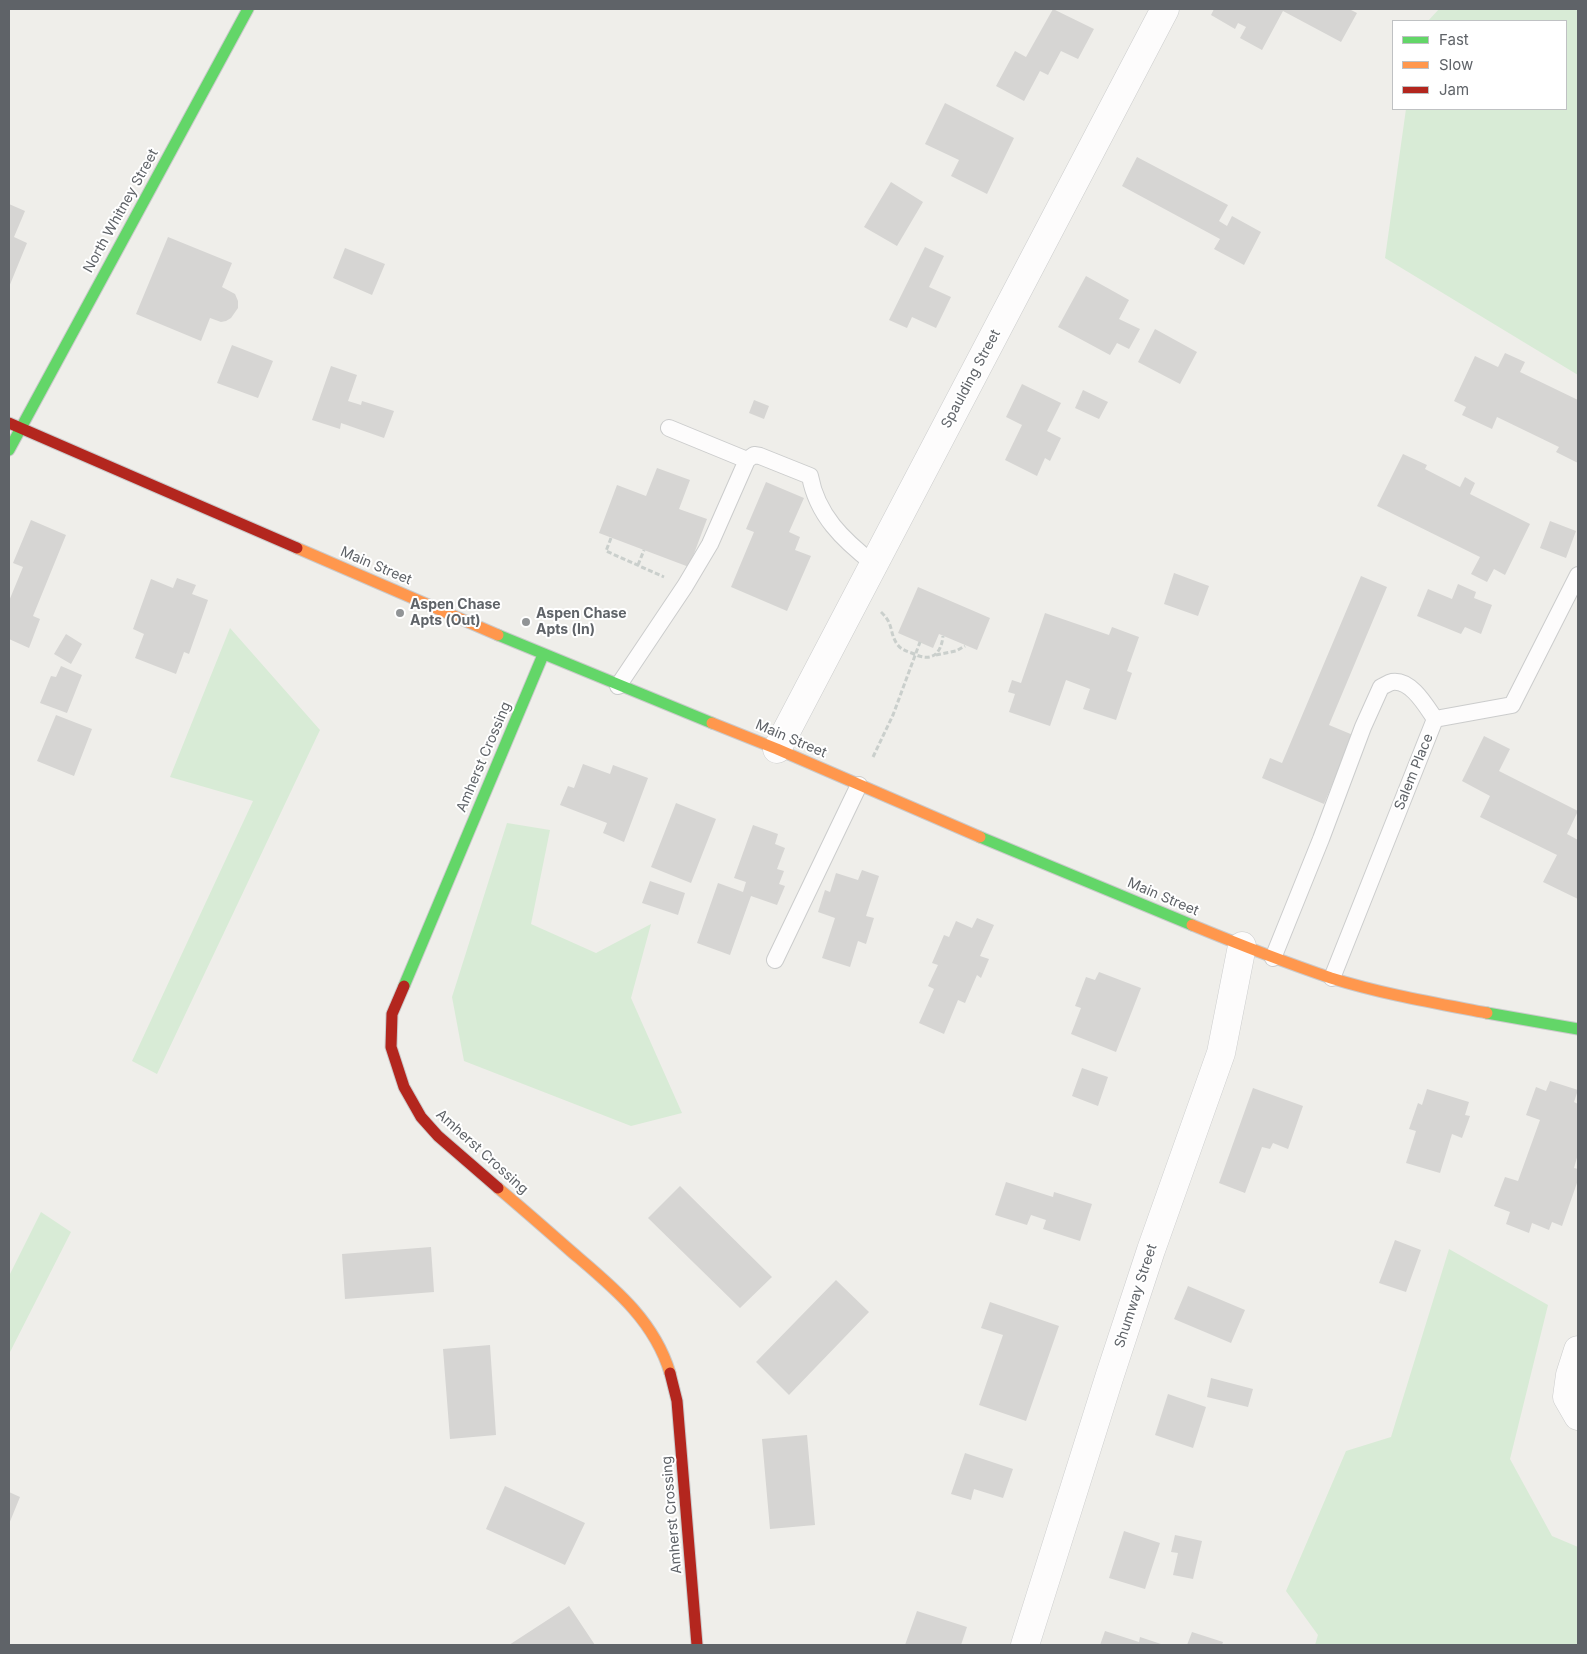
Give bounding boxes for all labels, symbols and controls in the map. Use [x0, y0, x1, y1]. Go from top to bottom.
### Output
legend [1392, 20, 1567, 110]
text: Fast [1439, 30, 1469, 49]
text: Slow [1439, 55, 1473, 74]
text: Jam [1439, 80, 1469, 99]
street label: North Whitney Street [80, 146, 162, 276]
street label: Spaulding Street [938, 327, 1004, 431]
street label: Main Street [338, 543, 414, 589]
place label: Aspen Chase Apts (Out) [410, 597, 501, 630]
place label: Aspen Chase Apts (In) [536, 606, 627, 638]
marker: Aspen Chase Apts (Out) [394, 607, 406, 619]
marker: Aspen Chase Apts (In) [520, 616, 532, 628]
street label: Amherst Crossing [453, 699, 515, 815]
street label: Main Street [753, 716, 829, 762]
street label: Salem Place [1391, 731, 1437, 813]
street label: Main Street [1125, 874, 1201, 920]
street label: Amherst Crossing [432, 1106, 532, 1198]
street label: Shumway Street [1111, 1242, 1161, 1350]
street label: Amherst Crossing [658, 1455, 686, 1575]

